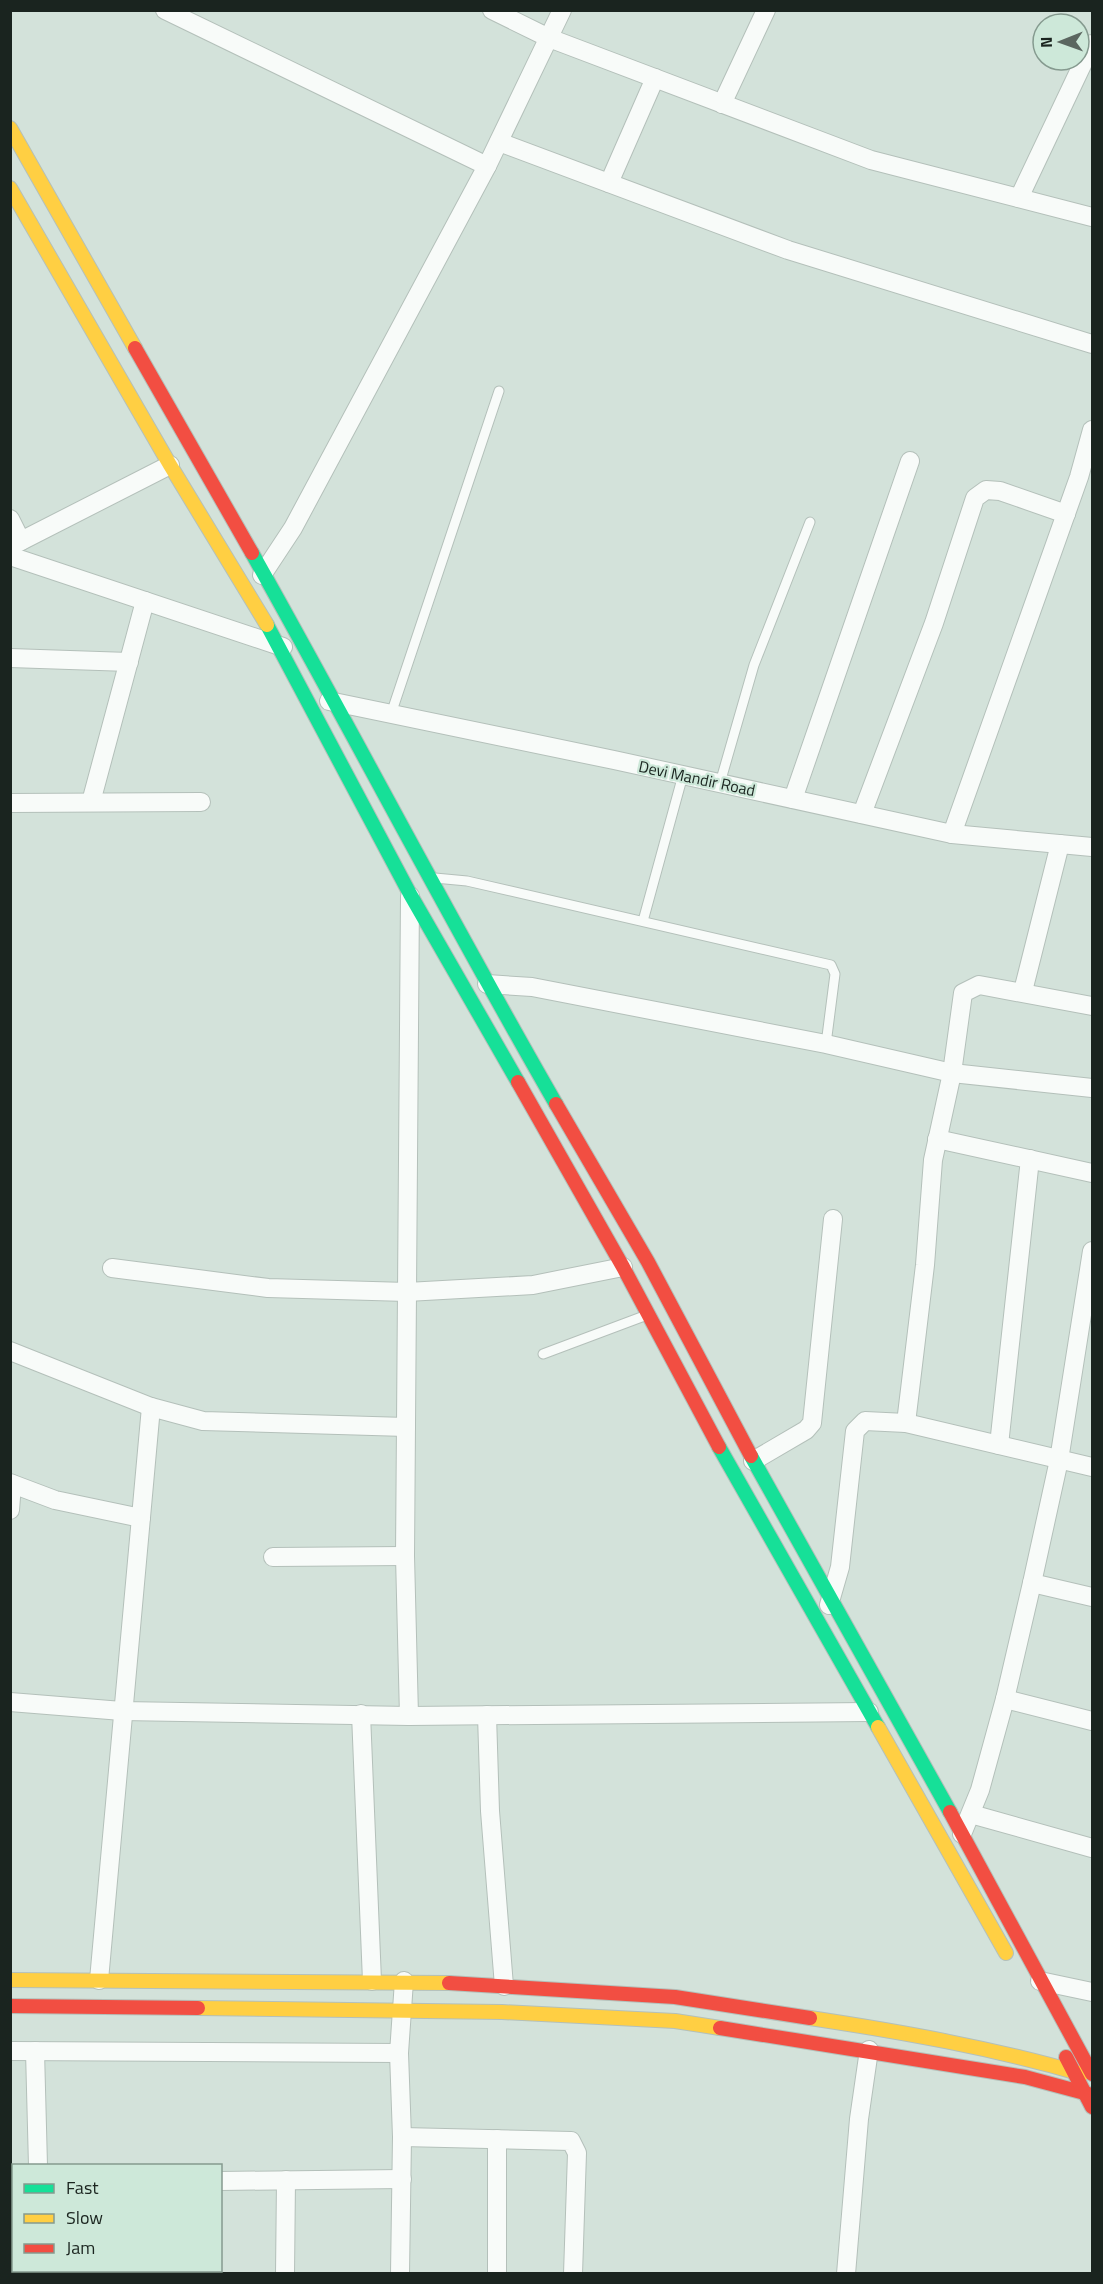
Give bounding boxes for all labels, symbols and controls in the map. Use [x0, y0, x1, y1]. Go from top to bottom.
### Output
north arrow [1031, 12, 1091, 72]
text: N [1034, 37, 1058, 48]
street label: Devi Mandir Road [636, 754, 758, 802]
legend [12, 2164, 222, 2272]
text: Fast [66, 2174, 99, 2201]
text: Slow [66, 2204, 103, 2231]
text: Jam [66, 2234, 95, 2261]

